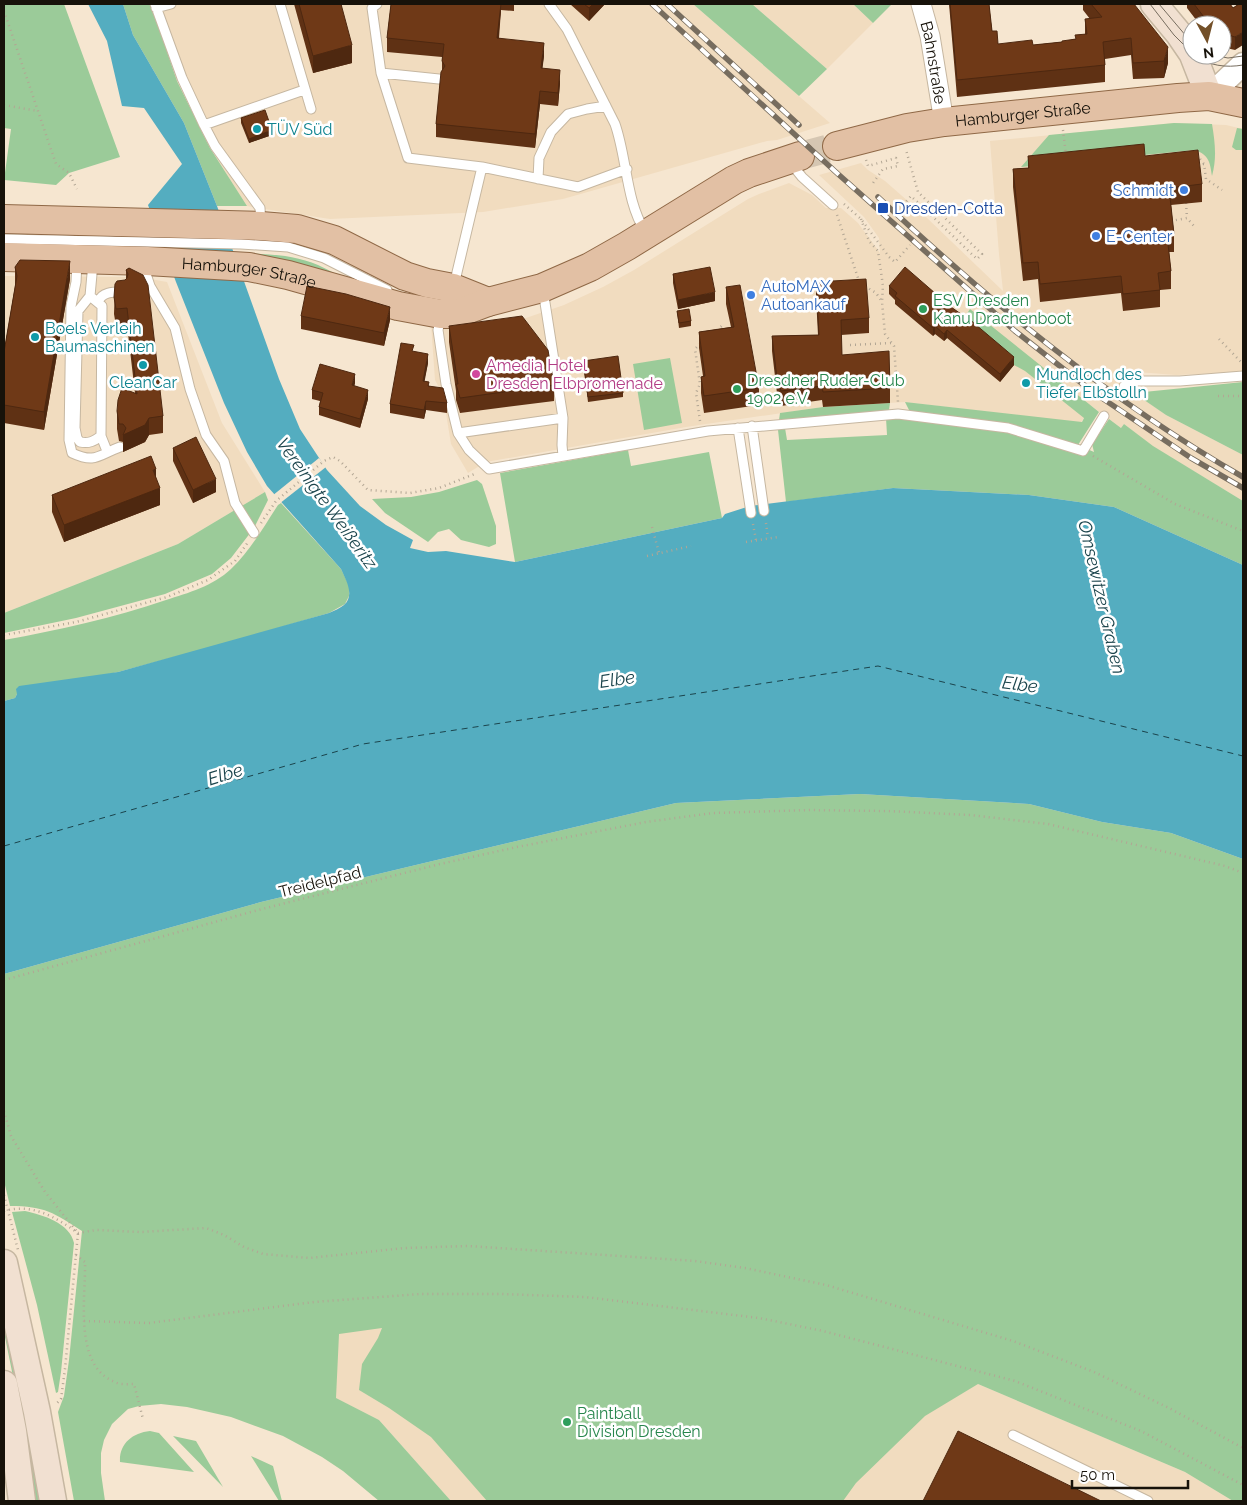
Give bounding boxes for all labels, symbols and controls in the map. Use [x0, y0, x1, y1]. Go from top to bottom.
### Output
north arrow [1182, 15, 1232, 65]
street label: Bahnstraße [917, 19, 950, 105]
text: N [1202, 44, 1215, 61]
street label: Hamburger Straße [954, 98, 1092, 130]
place label: TÜV Süd [267, 119, 332, 139]
marker: TÜV Süd [251, 123, 263, 135]
place label: Schmidt [1113, 181, 1175, 200]
marker: Schmidt [1178, 184, 1190, 196]
place label: Dresden-Cotta [894, 199, 1003, 218]
marker: Dresden-Cotta [876, 201, 890, 215]
place label: E-Center [1106, 227, 1173, 246]
marker: E-Center [1090, 230, 1102, 242]
street label: Hamburger Straße [181, 254, 319, 292]
place label: AutoMAX Autoankauf [761, 277, 847, 314]
marker: AutoMAX Autoankauf [745, 289, 757, 301]
place label: ESV Dresden Kanu Drachenboot [933, 291, 1072, 328]
marker: ESV Dresden Kanu Drachenboot [917, 303, 929, 315]
place label: Boels Verleih Baumaschinen [45, 319, 155, 356]
marker: Boels Verleih Baumaschinen [29, 331, 41, 343]
place label: Amedia Hotel Dresden Elbpromenade [486, 356, 663, 393]
marker: CleanCar [137, 359, 149, 371]
place label: Mundloch des Tiefer Elbstolln [1036, 365, 1147, 402]
marker: Amedia Hotel Dresden Elbpromenade [470, 368, 482, 380]
place label: Dresdner Ruder-Club 1902 e.V. [747, 371, 905, 408]
place label: CleanCar [109, 373, 177, 392]
marker: Mundloch des Tiefer Elbstolln [1020, 377, 1032, 389]
marker: Dresdner Ruder-Club 1902 e.V. [731, 383, 743, 395]
water label: Vereinigte Weißeritz [272, 433, 382, 573]
water label: Omsewitzer Graben [1074, 518, 1130, 676]
water label: Elbe [598, 666, 636, 692]
water label: Elbe [1001, 671, 1039, 697]
water label: Elbe [205, 759, 245, 789]
street label: Treidelpfad [277, 863, 363, 901]
place label: Paintball Division Dresden [577, 1404, 701, 1441]
marker: Paintball Division Dresden [561, 1416, 573, 1428]
scale bar [1072, 1458, 1188, 1490]
text: 50 m [1080, 1466, 1115, 1484]

